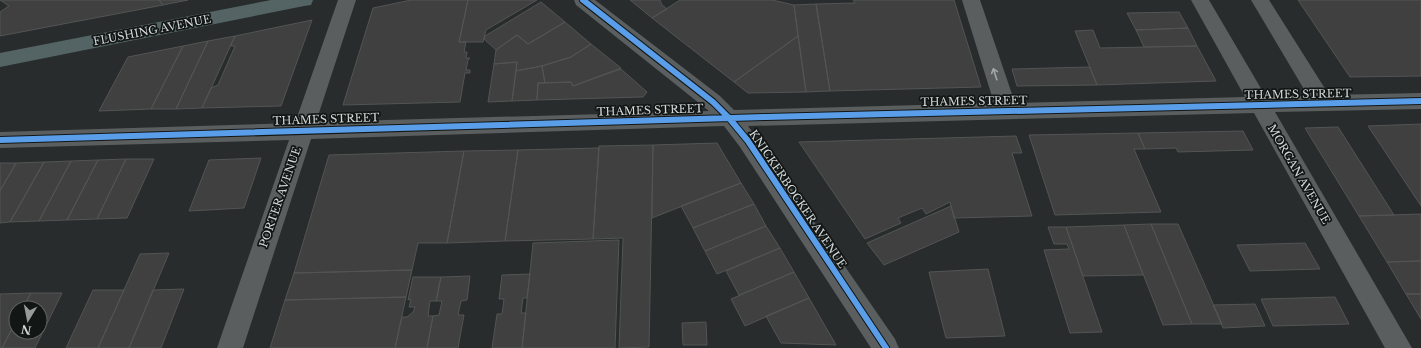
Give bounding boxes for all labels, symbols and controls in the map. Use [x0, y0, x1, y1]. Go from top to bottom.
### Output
street label: FLUSHING AVENUE [92, 12, 212, 48]
one-way arrow [991, 67, 998, 80]
street label: THAMES STREET [1244, 86, 1352, 102]
street label: THAMES STREET [920, 93, 1028, 109]
street label: THAMES STREET [596, 101, 704, 119]
street label: THAMES STREET [272, 110, 380, 128]
street label: MORGAN AVENUE [1265, 122, 1333, 226]
street label: KNICKERBOCKER AVENUE [746, 127, 850, 271]
street label: PORTER AVENUE [256, 145, 304, 249]
north arrow [8, 300, 48, 340]
text: N [19, 322, 33, 338]

